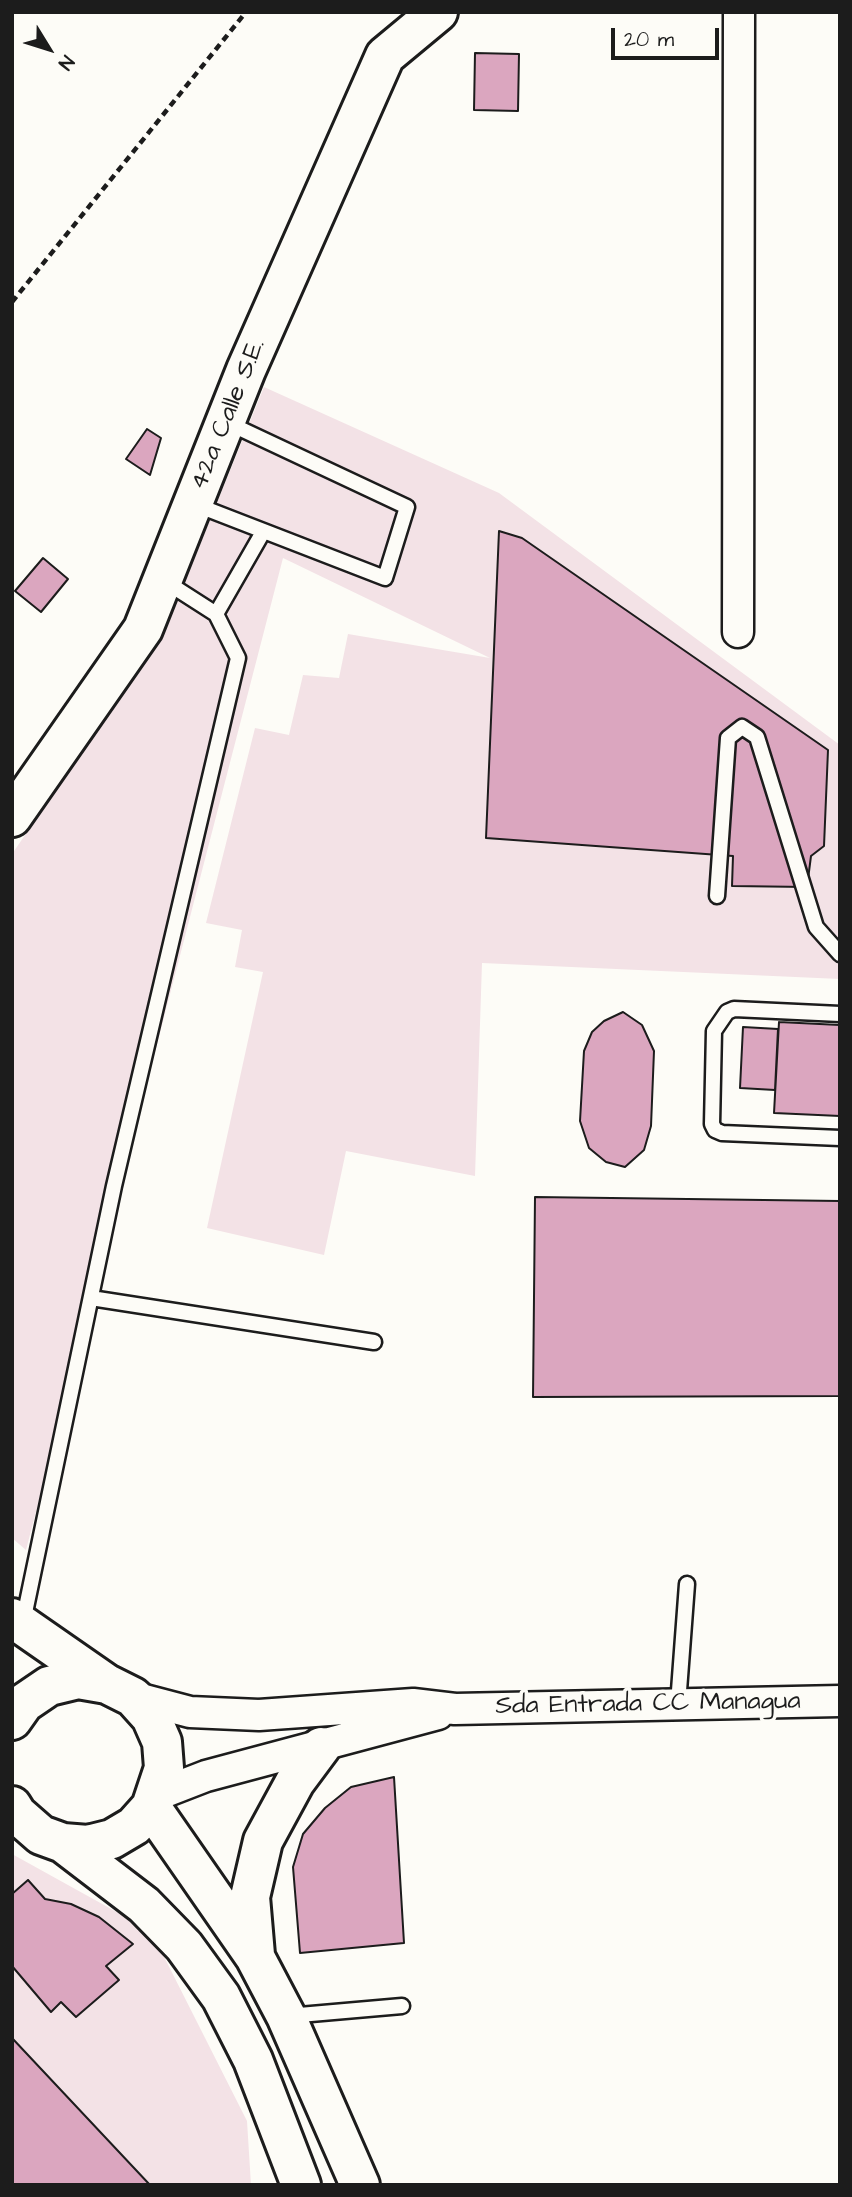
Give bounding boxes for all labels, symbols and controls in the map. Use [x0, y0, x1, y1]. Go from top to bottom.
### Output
north arrow [14, 14, 84, 84]
scale bar [614, 14, 722, 58]
text: 20 m [624, 25, 674, 54]
text: N [52, 49, 80, 75]
street label: 42a Calle S.E. [185, 335, 273, 495]
street label: Sda Entrada CC Managua [495, 1687, 801, 1723]

